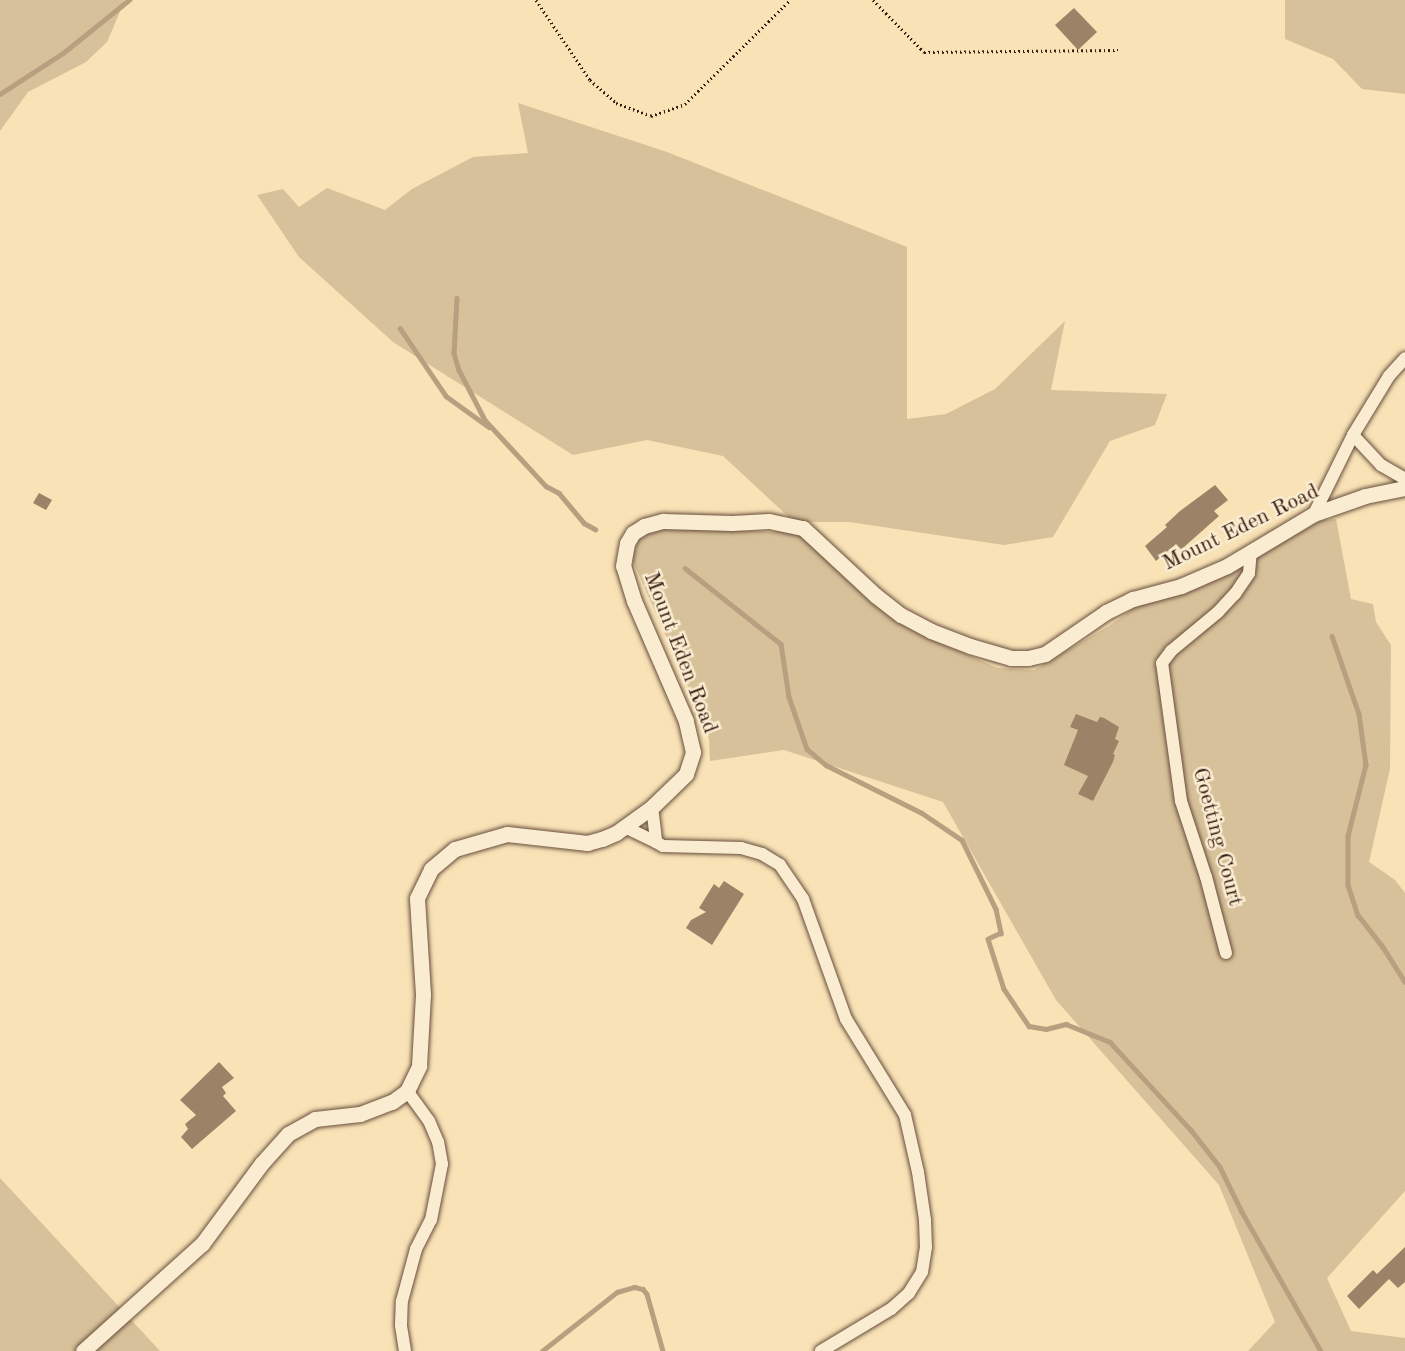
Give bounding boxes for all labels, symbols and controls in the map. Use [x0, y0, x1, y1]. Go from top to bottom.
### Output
street label: Mount Eden Road [1159, 479, 1323, 577]
street label: Mount Eden Road [637, 569, 723, 737]
street label: Goetting Court [1186, 765, 1248, 909]

